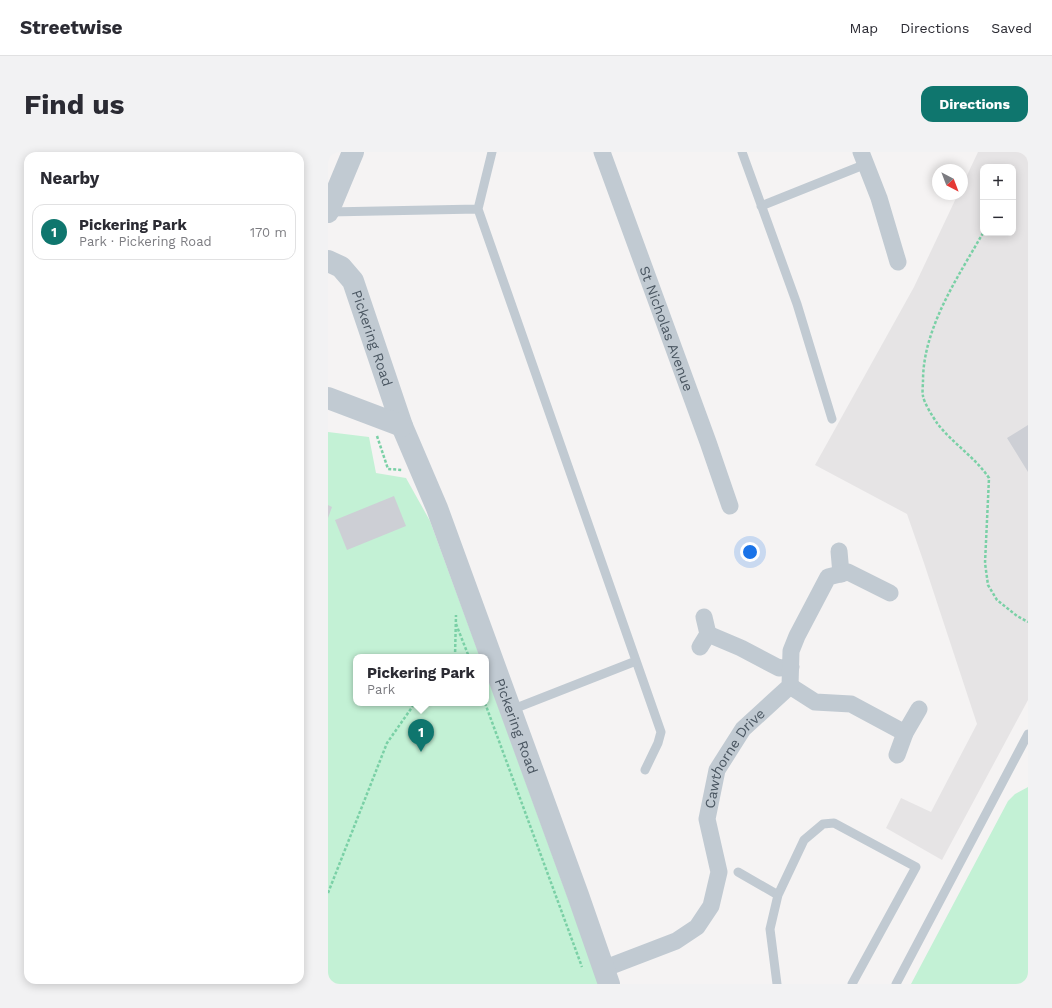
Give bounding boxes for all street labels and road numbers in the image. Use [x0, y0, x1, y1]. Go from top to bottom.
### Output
street label: St Nicholas Avenue [636, 264, 697, 393]
street label: Pickering Road [349, 288, 396, 388]
street label: Pickering Road [492, 676, 541, 776]
street label: Cawthorne Drive [701, 705, 768, 810]

